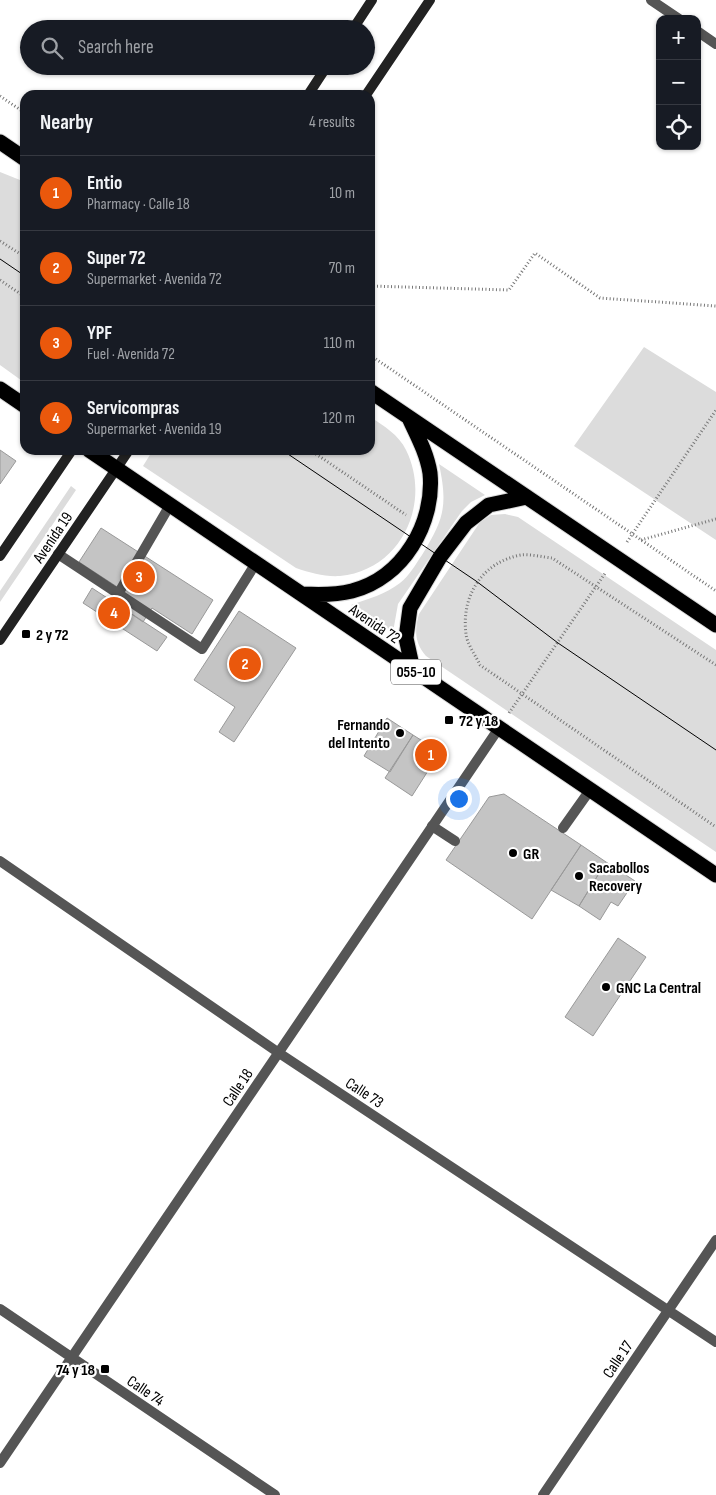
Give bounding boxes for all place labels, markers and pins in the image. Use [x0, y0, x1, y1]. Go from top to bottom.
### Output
pin: 3 [123, 558, 155, 596]
pin: 4 [98, 594, 130, 632]
place label: 2 y 72 [36, 626, 69, 645]
marker: 2 y 72 [20, 628, 32, 640]
pin: 2 [229, 645, 261, 683]
place label: 72 y 18 [459, 712, 499, 731]
marker: 72 y 18 [443, 714, 455, 726]
place label: Fernando del Intento [328, 716, 390, 753]
marker: Fernando del Intento [394, 727, 406, 739]
pin: 1 [415, 736, 447, 774]
place label: GR [523, 845, 539, 864]
marker: GR [507, 847, 519, 859]
place label: Sacabollos Recovery [589, 859, 649, 896]
marker: Sacabollos Recovery [573, 870, 585, 882]
place label: GNC La Central [616, 979, 701, 998]
marker: GNC La Central [600, 981, 612, 993]
place label: 74 y 18 [56, 1361, 95, 1380]
marker: 74 y 18 [99, 1363, 111, 1375]

